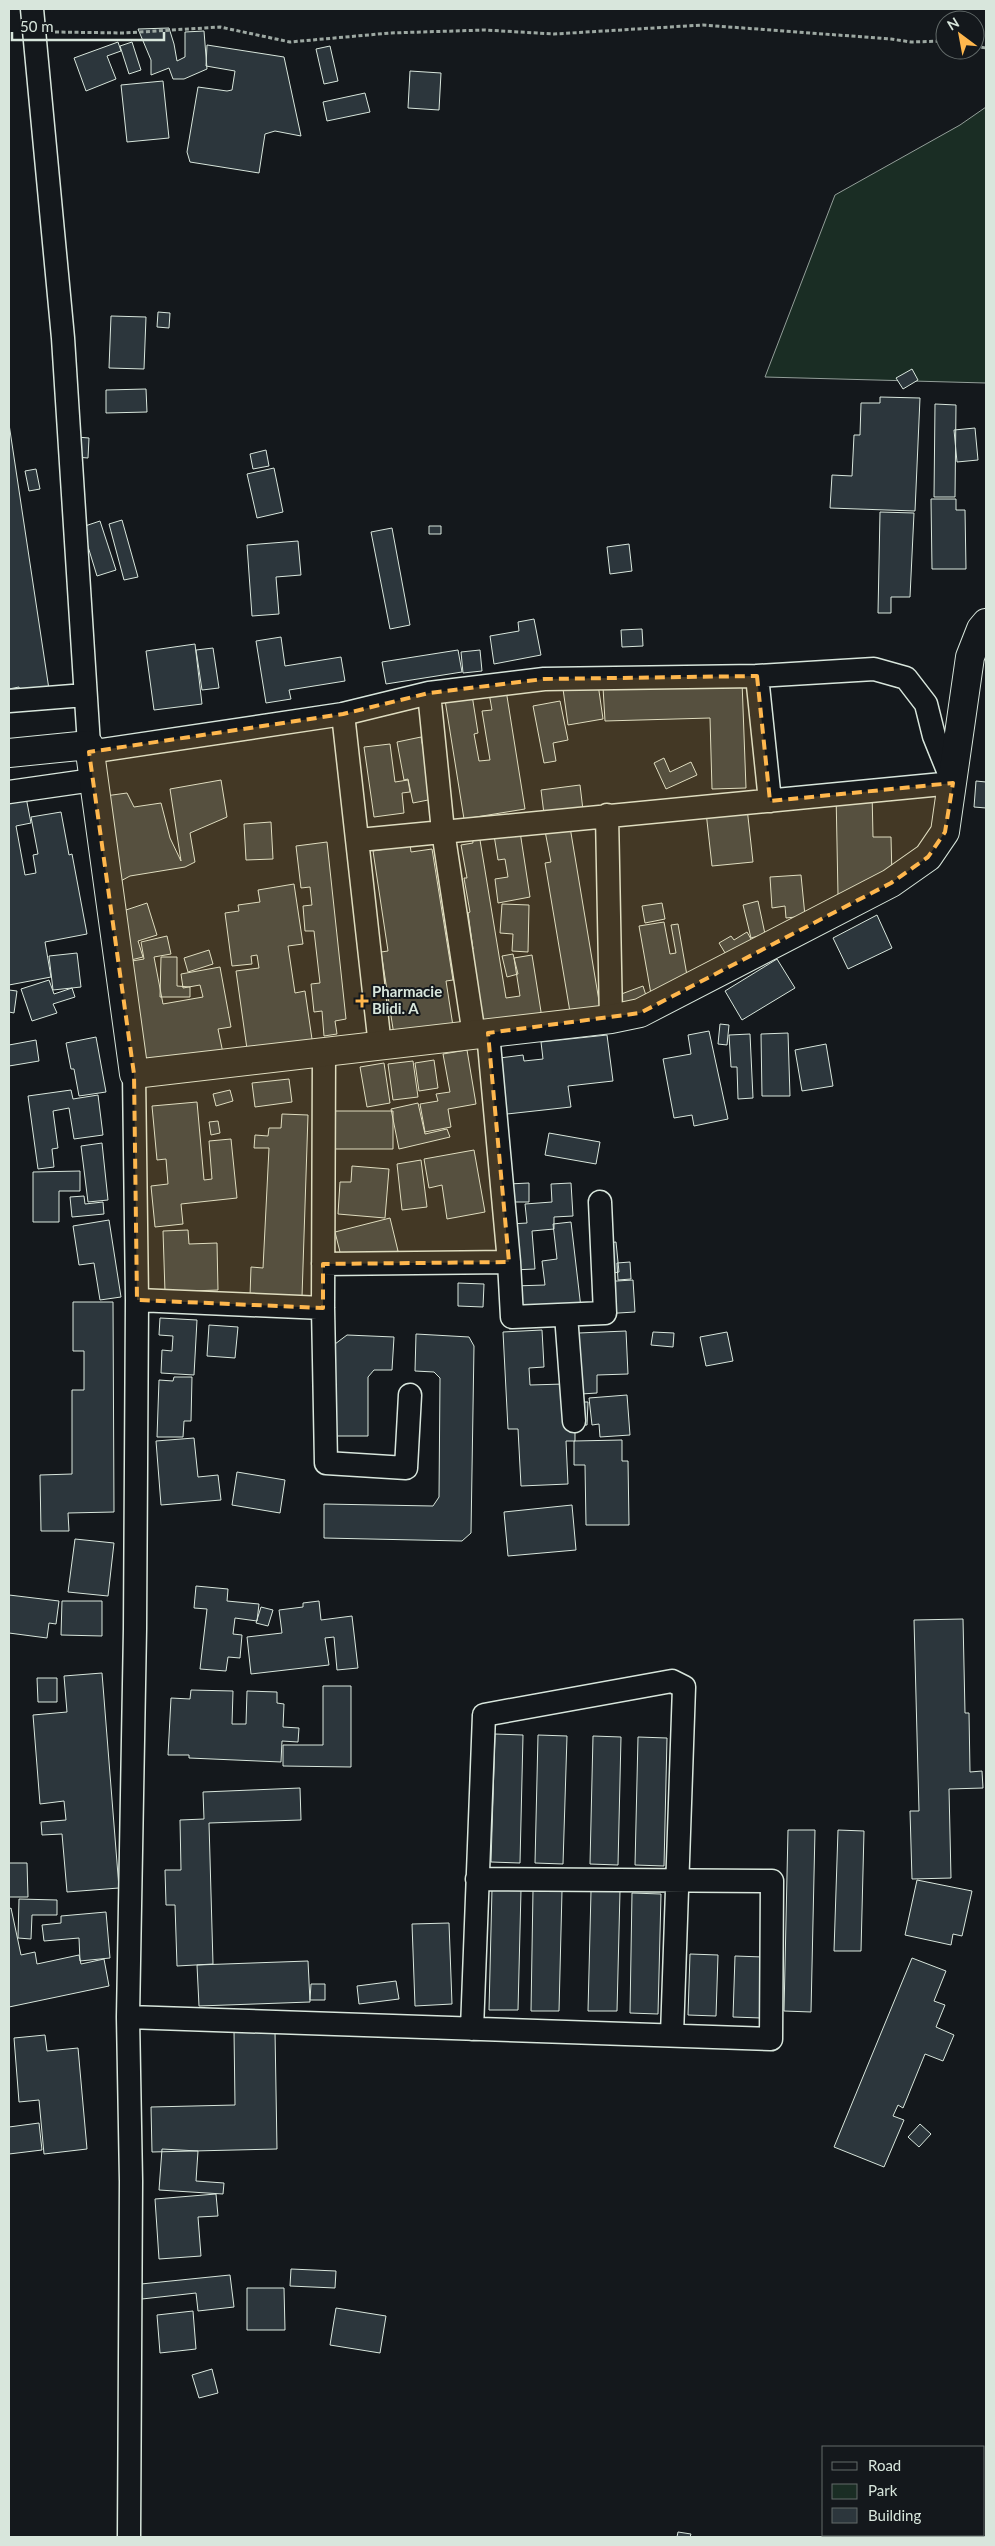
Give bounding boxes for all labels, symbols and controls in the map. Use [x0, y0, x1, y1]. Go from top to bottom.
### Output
scale bar [12, 10, 165, 42]
north arrow [935, 10, 985, 60]
text: N [944, 13, 962, 34]
text: 50 m [20, 17, 54, 35]
place label: Pharmacie Blidi. A [372, 982, 442, 1017]
marker: Pharmacie Blidi. A [356, 995, 368, 1007]
legend [822, 2446, 985, 2536]
text: Road [868, 2456, 901, 2474]
text: Park [868, 2481, 898, 2499]
text: Building [868, 2506, 921, 2524]

